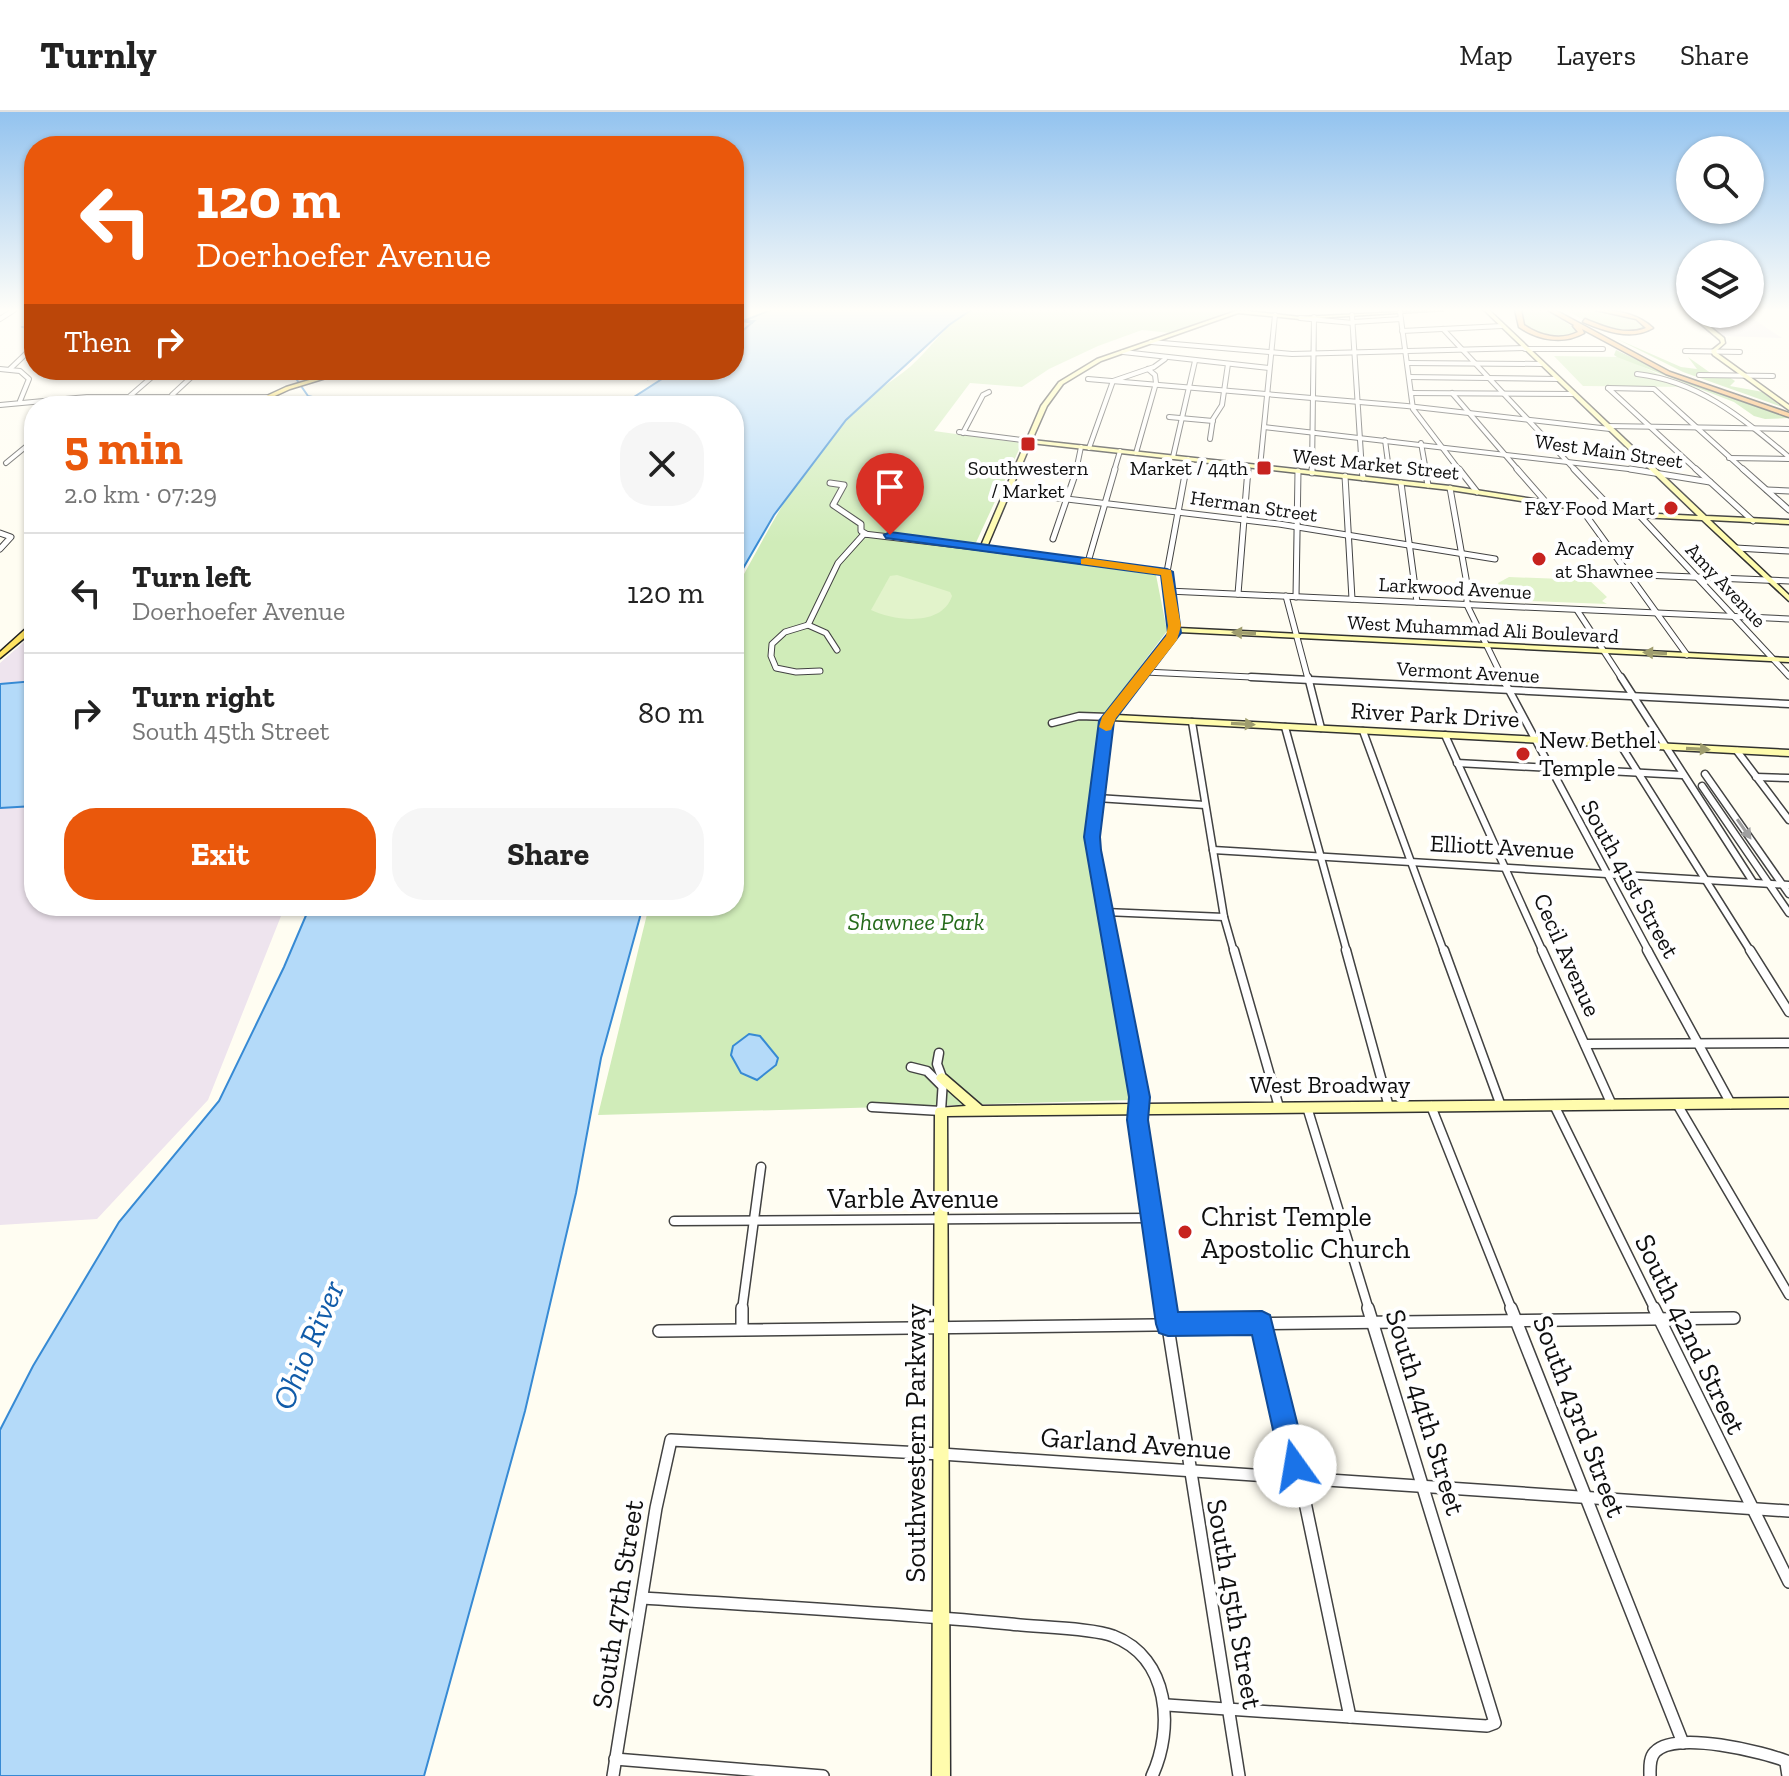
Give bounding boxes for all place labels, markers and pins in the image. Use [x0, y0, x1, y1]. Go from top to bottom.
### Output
marker: Southwestern / Market [1019, 435, 1037, 453]
pin [856, 453, 924, 535]
place label: Southwestern / Market [968, 456, 1089, 503]
place label: Market / 44th [1130, 456, 1249, 480]
marker: Market / 44th [1255, 459, 1273, 477]
place label: F&Y Food Mart [1524, 496, 1656, 520]
marker: F&Y Food Mart [1662, 499, 1680, 517]
place label: Academy at Shawnee [1555, 536, 1653, 583]
marker: Academy at Shawnee [1530, 550, 1548, 568]
place label: New Bethel Temple [1539, 725, 1656, 782]
marker: New Bethel Temple [1514, 745, 1532, 763]
place label: Christ Temple Apostolic Church [1201, 1200, 1411, 1265]
marker: Christ Temple Apostolic Church [1176, 1223, 1194, 1241]

